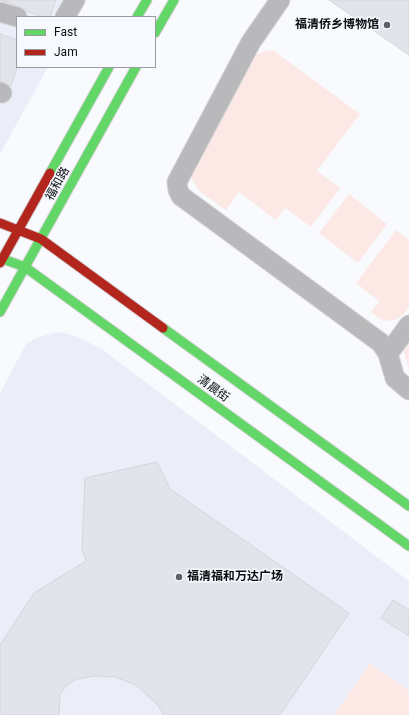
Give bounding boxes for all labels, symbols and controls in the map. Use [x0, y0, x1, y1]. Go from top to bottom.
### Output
legend [16, 16, 156, 68]
place label: 福清侨乡博物馆 [295, 18, 379, 32]
marker: 福清侨乡博物馆 [382, 20, 392, 30]
text: Fast [54, 25, 77, 39]
text: Jam [54, 45, 78, 59]
street label: 福和路 [43, 165, 73, 203]
street label: 清晨街 [194, 373, 232, 405]
place label: 福清福和万达广场 [187, 570, 283, 584]
marker: 福清福和万达广场 [174, 572, 184, 582]

